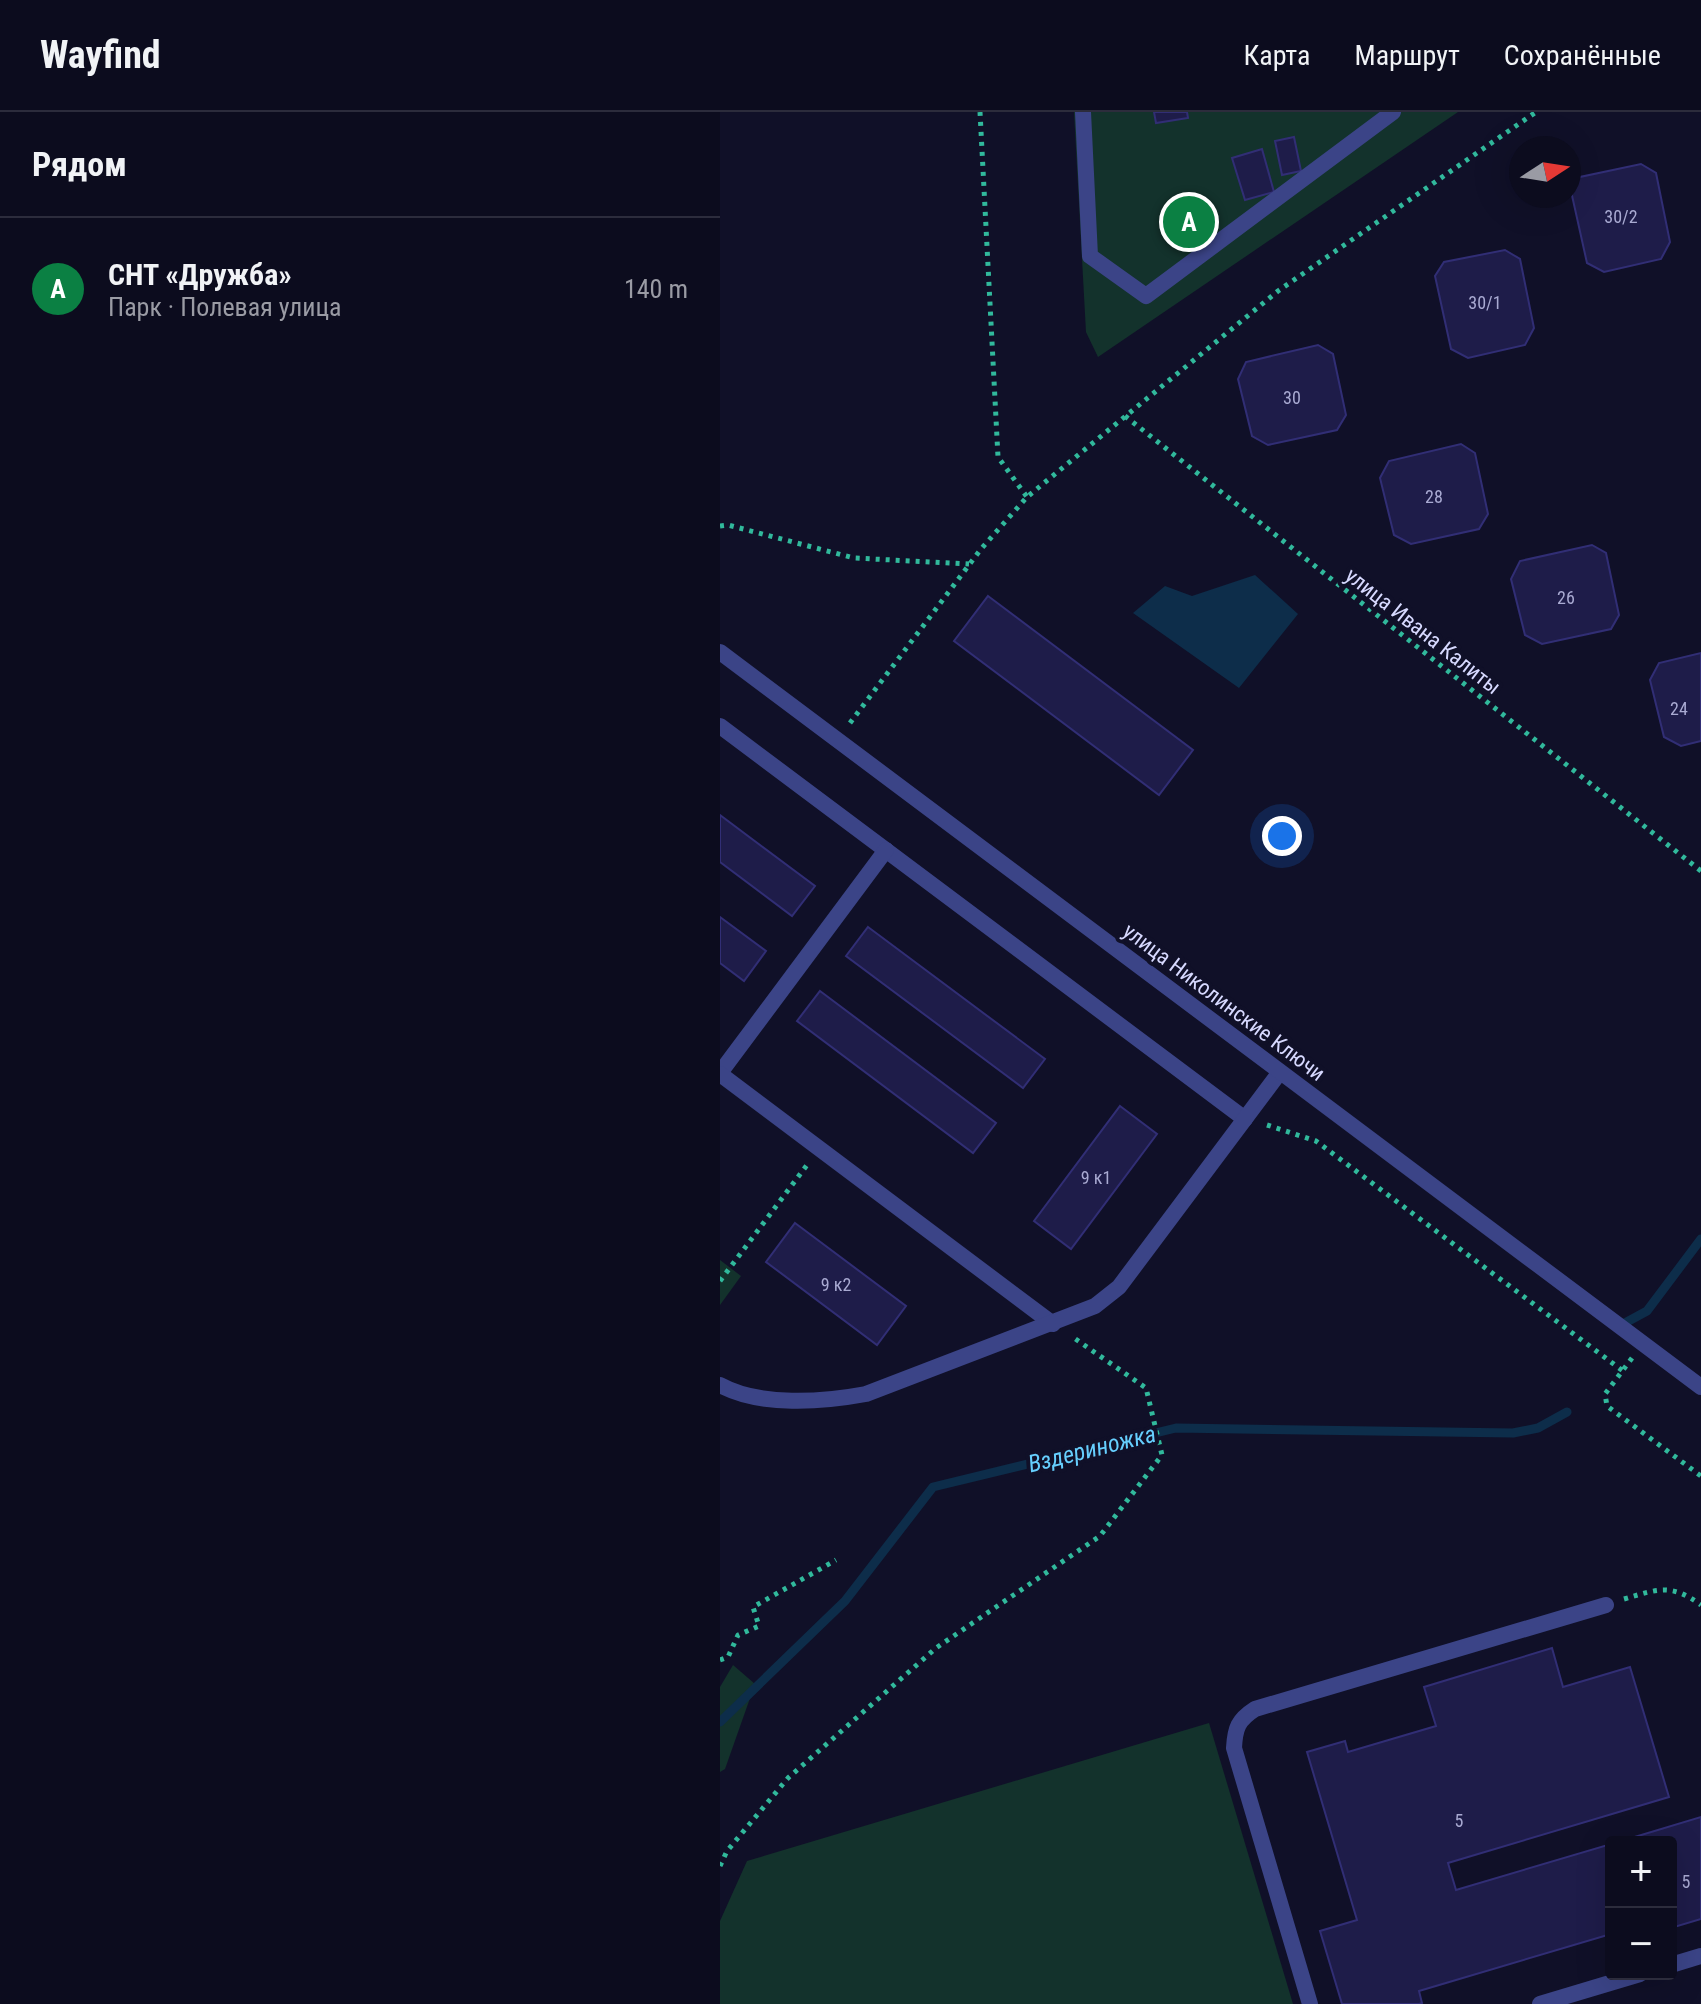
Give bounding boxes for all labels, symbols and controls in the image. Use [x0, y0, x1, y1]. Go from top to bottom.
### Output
text: Wayfind [40, 33, 161, 77]
text: Карта [1244, 39, 1310, 72]
text: Маршрут [1354, 39, 1460, 72]
text: Сохранённые [1504, 39, 1661, 72]
north arrow [1509, 136, 1581, 208]
text: Рядом [32, 144, 127, 184]
pin: A [1163, 192, 1215, 252]
house number: 30/2 [1604, 206, 1638, 227]
text: СНТ «Дружба» [108, 257, 292, 292]
text: A [50, 274, 66, 304]
text: 140 m [624, 274, 688, 304]
text: Парк · Полевая улица [108, 292, 342, 322]
house number: 30/1 [1468, 292, 1502, 313]
house number: 30 [1283, 387, 1301, 408]
house number: 28 [1425, 486, 1443, 507]
street label: улица Ивана Калиты [1340, 563, 1506, 699]
house number: 26 [1557, 587, 1575, 608]
house number: 24 [1670, 698, 1688, 719]
your location [1262, 816, 1302, 856]
street label: улица Николинские Ключи [1118, 918, 1330, 1086]
house number: 9 к1 [1081, 1167, 1111, 1188]
house number: 9 к2 [821, 1274, 851, 1295]
water label: Вздериножка [1025, 1420, 1159, 1478]
house number: 5 [1455, 1810, 1464, 1831]
map controls [1605, 1836, 1677, 1980]
button: + [1605, 1836, 1677, 1908]
house number: 5 [1682, 1871, 1691, 1892]
button: − [1605, 1908, 1677, 1980]

